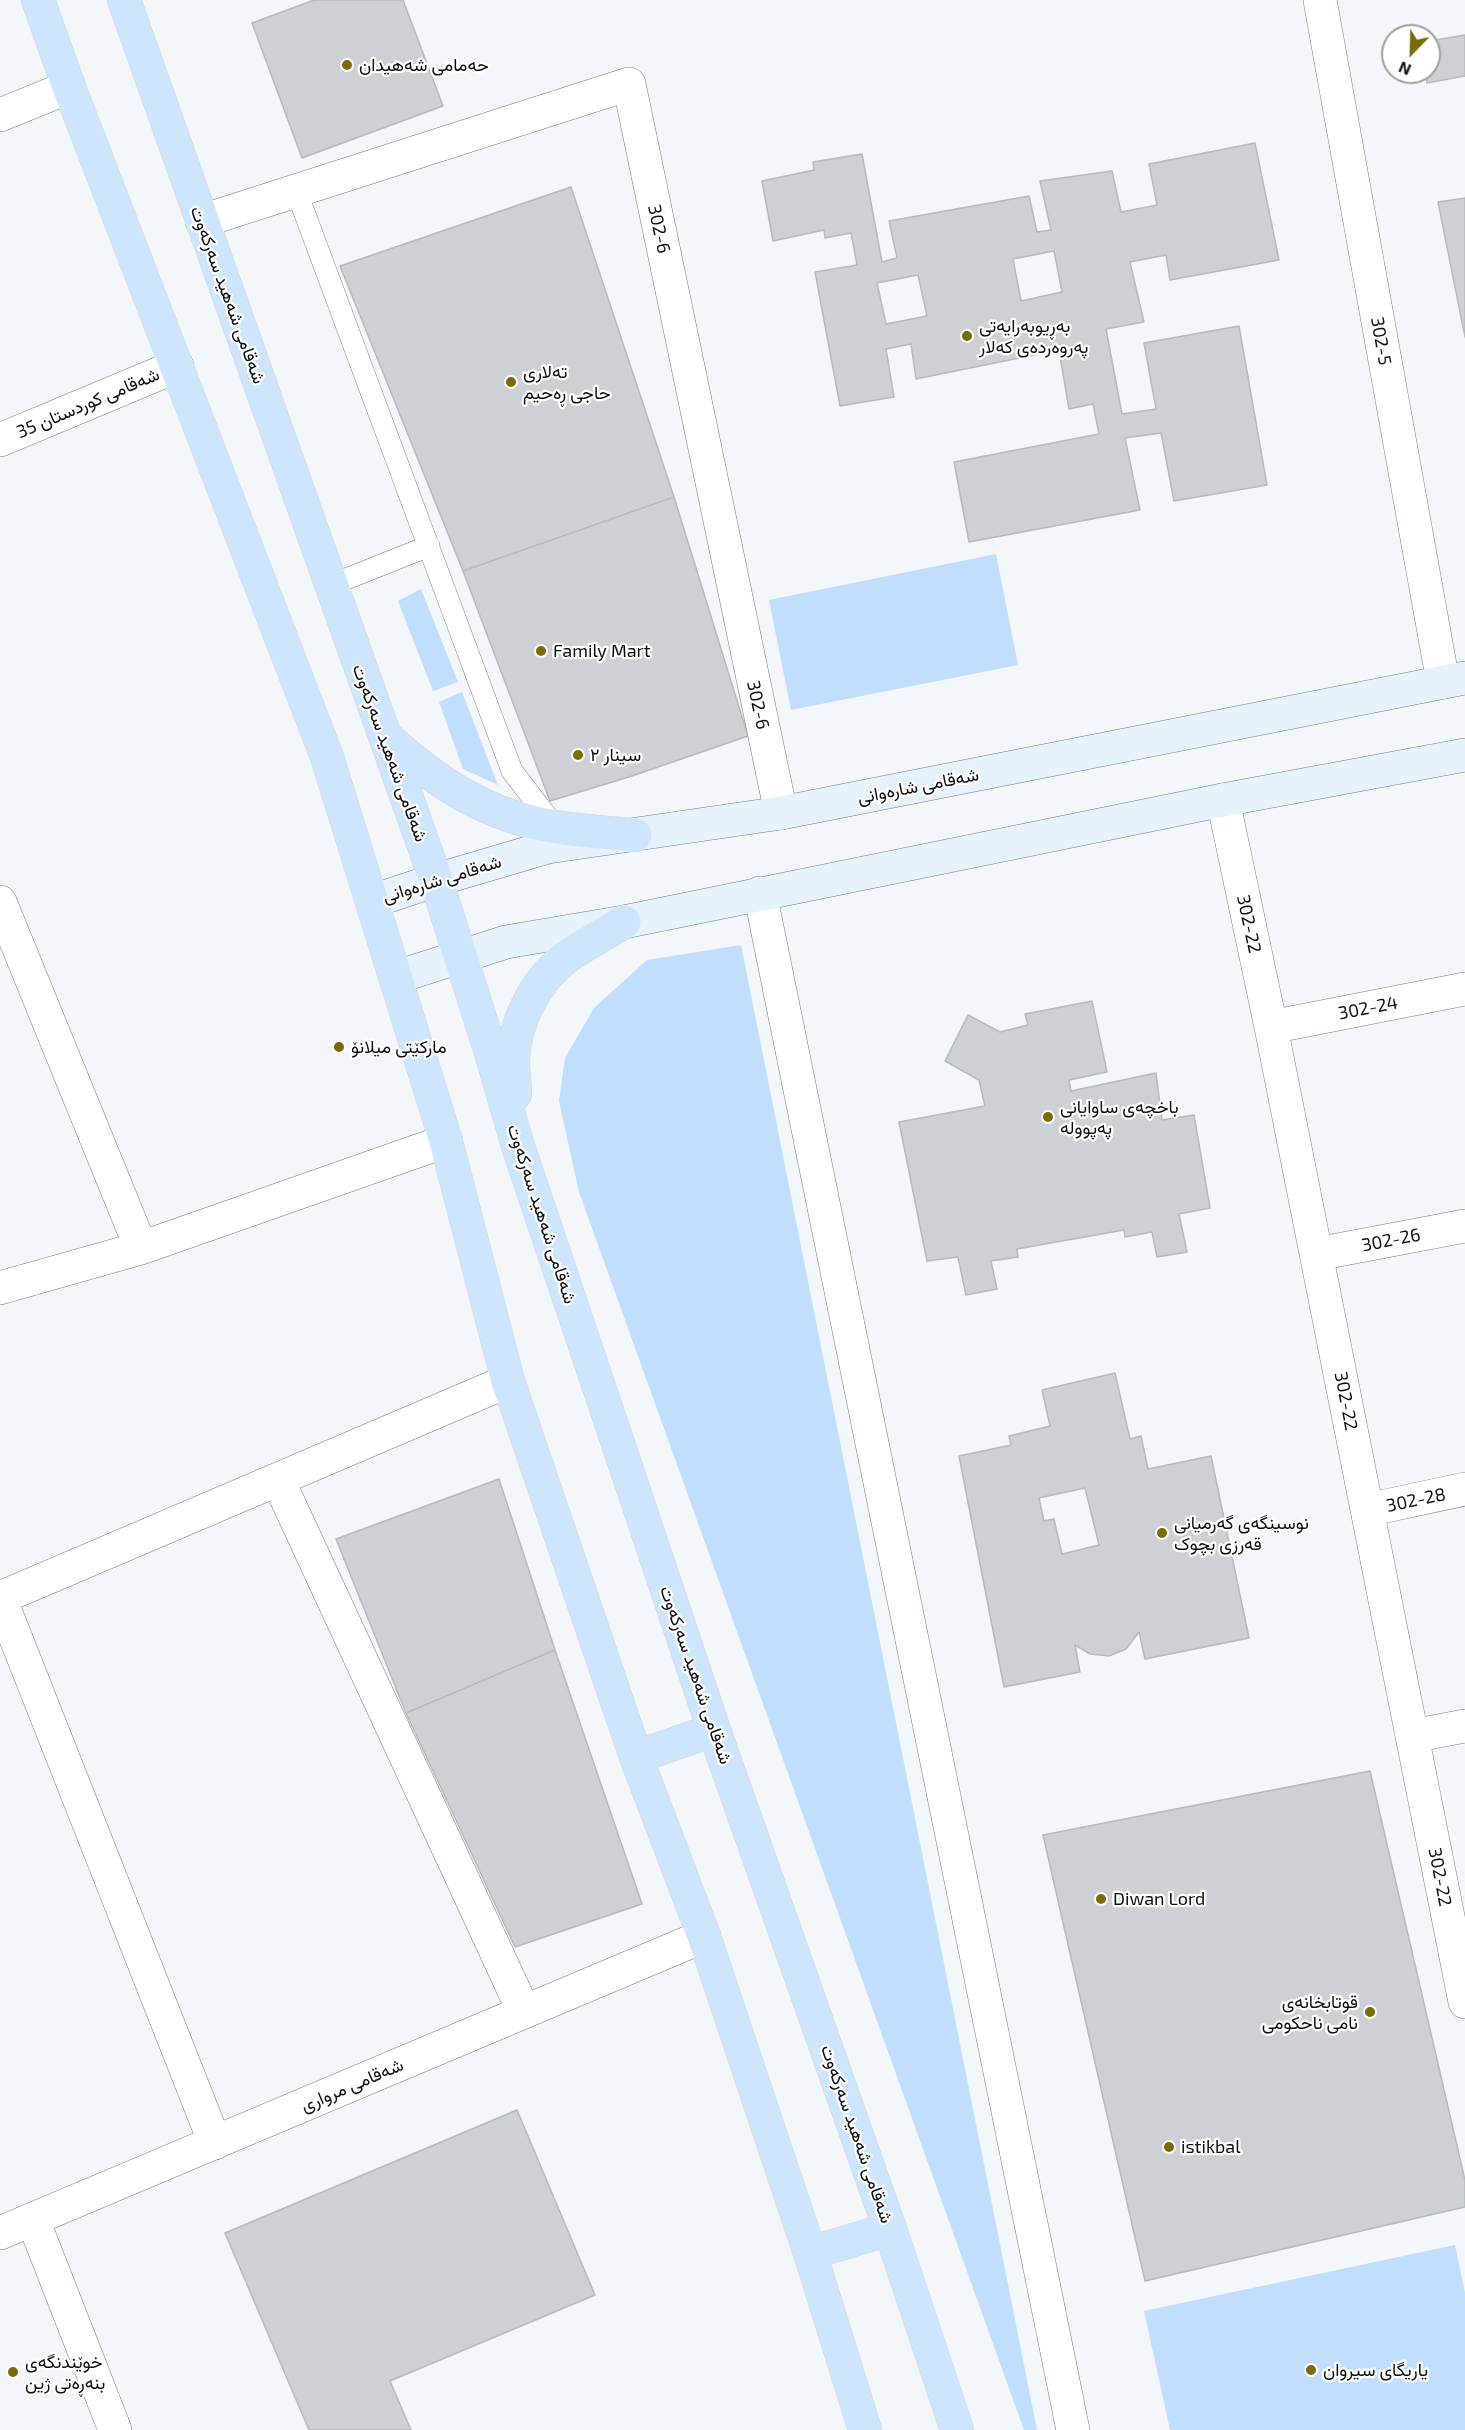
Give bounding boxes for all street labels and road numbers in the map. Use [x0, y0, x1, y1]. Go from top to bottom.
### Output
street label: شەقامی شەهید سەرکەوت [186, 203, 270, 387]
street label: 302-6 [643, 203, 675, 255]
street label: 302-5 [1366, 315, 1396, 367]
street label: شەقامی کوردستان 35 [13, 363, 163, 443]
street label: شەقامی شەهید سەرکەوت [348, 661, 432, 845]
street label: 302-6 [742, 679, 774, 731]
street label: شەقامی شارەوانی [856, 764, 980, 808]
street label: شەقامی شارەوانی [380, 851, 504, 907]
street label: 302-22 [1232, 893, 1266, 955]
street label: 302-24 [1336, 992, 1400, 1024]
street label: شەقامی شەهید سەرکەوت [503, 1122, 581, 1306]
street label: 302-26 [1360, 1224, 1422, 1256]
street label: 302-22 [1330, 1370, 1362, 1432]
street label: 302-28 [1384, 1483, 1448, 1517]
street label: شەقامی شەهید سەرکەوت [655, 1583, 737, 1767]
street label: 302-22 [1424, 1846, 1456, 1908]
street label: شەقامی شەهید سەرکەوت [816, 2042, 898, 2226]
street label: شەقامی مرواری [297, 2054, 407, 2116]

